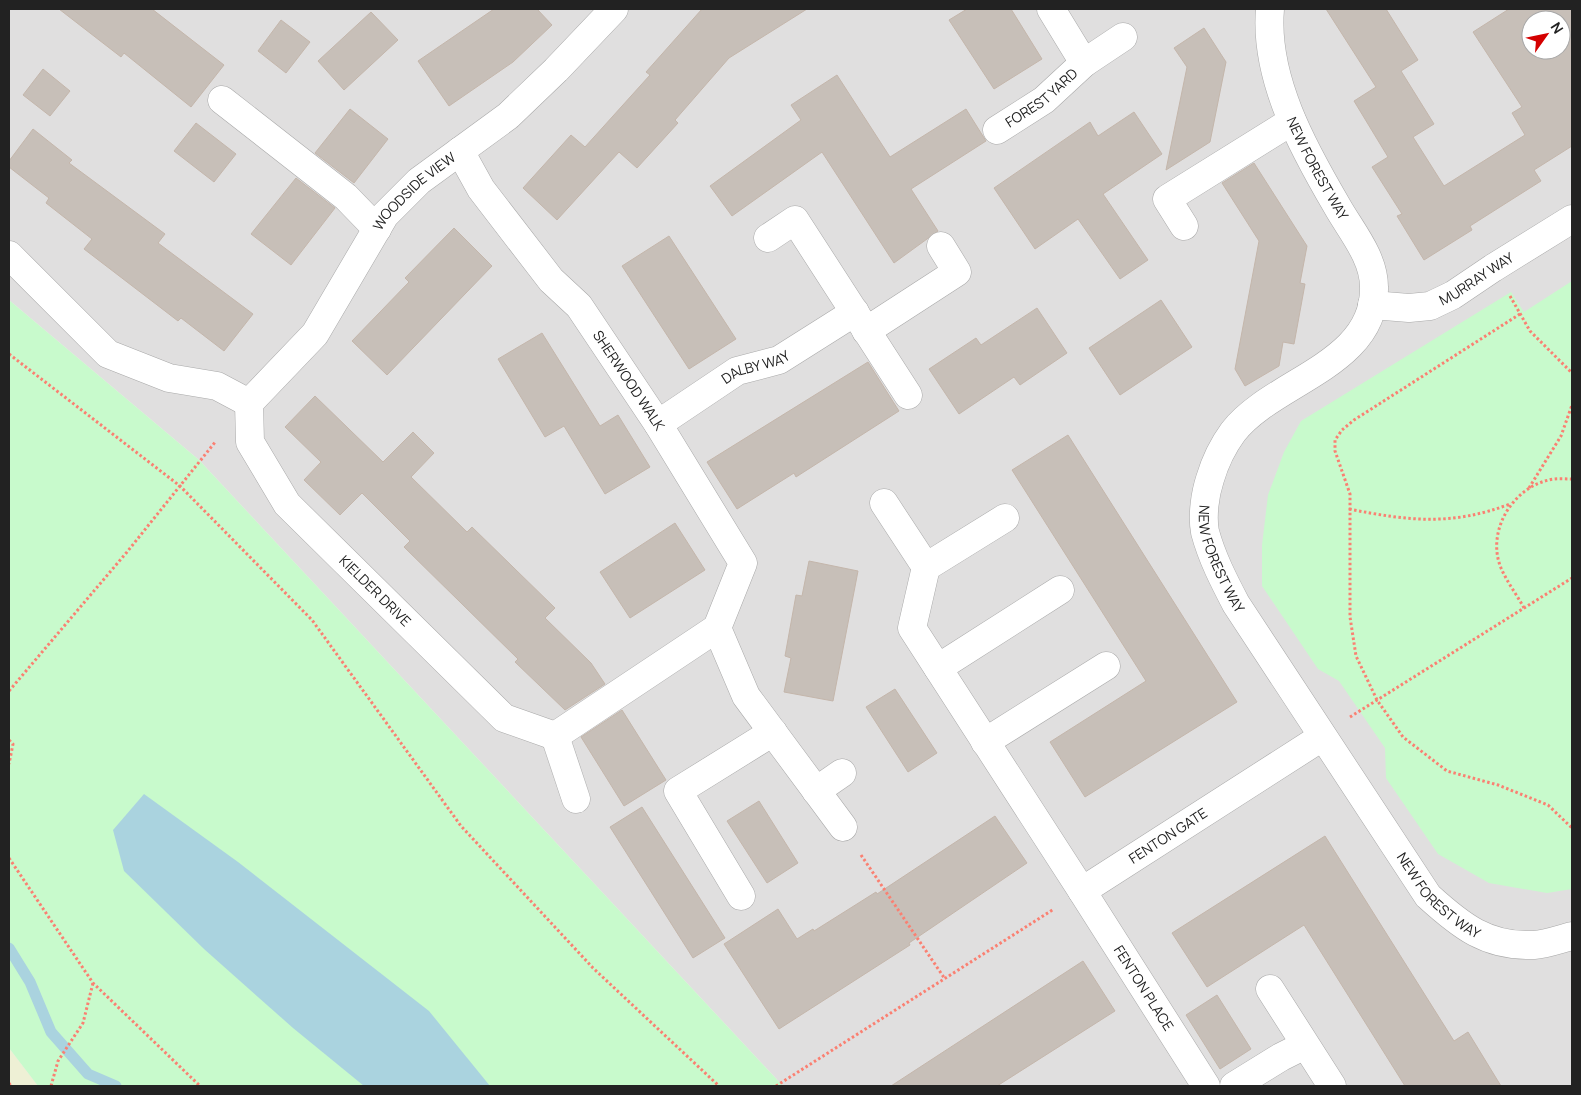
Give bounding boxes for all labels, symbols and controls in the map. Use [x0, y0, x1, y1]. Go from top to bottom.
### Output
north arrow [1521, 10, 1571, 60]
text: N [1547, 18, 1568, 37]
street label: FOREST YARD [1001, 64, 1081, 131]
street label: NEW FOREST WAY [1283, 114, 1353, 223]
street label: WOODSIDE VIEW [368, 148, 459, 234]
street label: MURRAY WAY [1436, 247, 1517, 309]
street label: SHERWOOD WALK [589, 326, 670, 434]
street label: DALBY WAY [717, 346, 793, 388]
street label: NEW FOREST WAY [1195, 504, 1249, 616]
street label: KIELDER DRIVE [335, 551, 416, 630]
street label: FENTON GATE [1125, 803, 1211, 868]
street label: NEW FOREST WAY [1393, 849, 1484, 942]
street label: FENTON PLACE [1110, 941, 1178, 1034]

